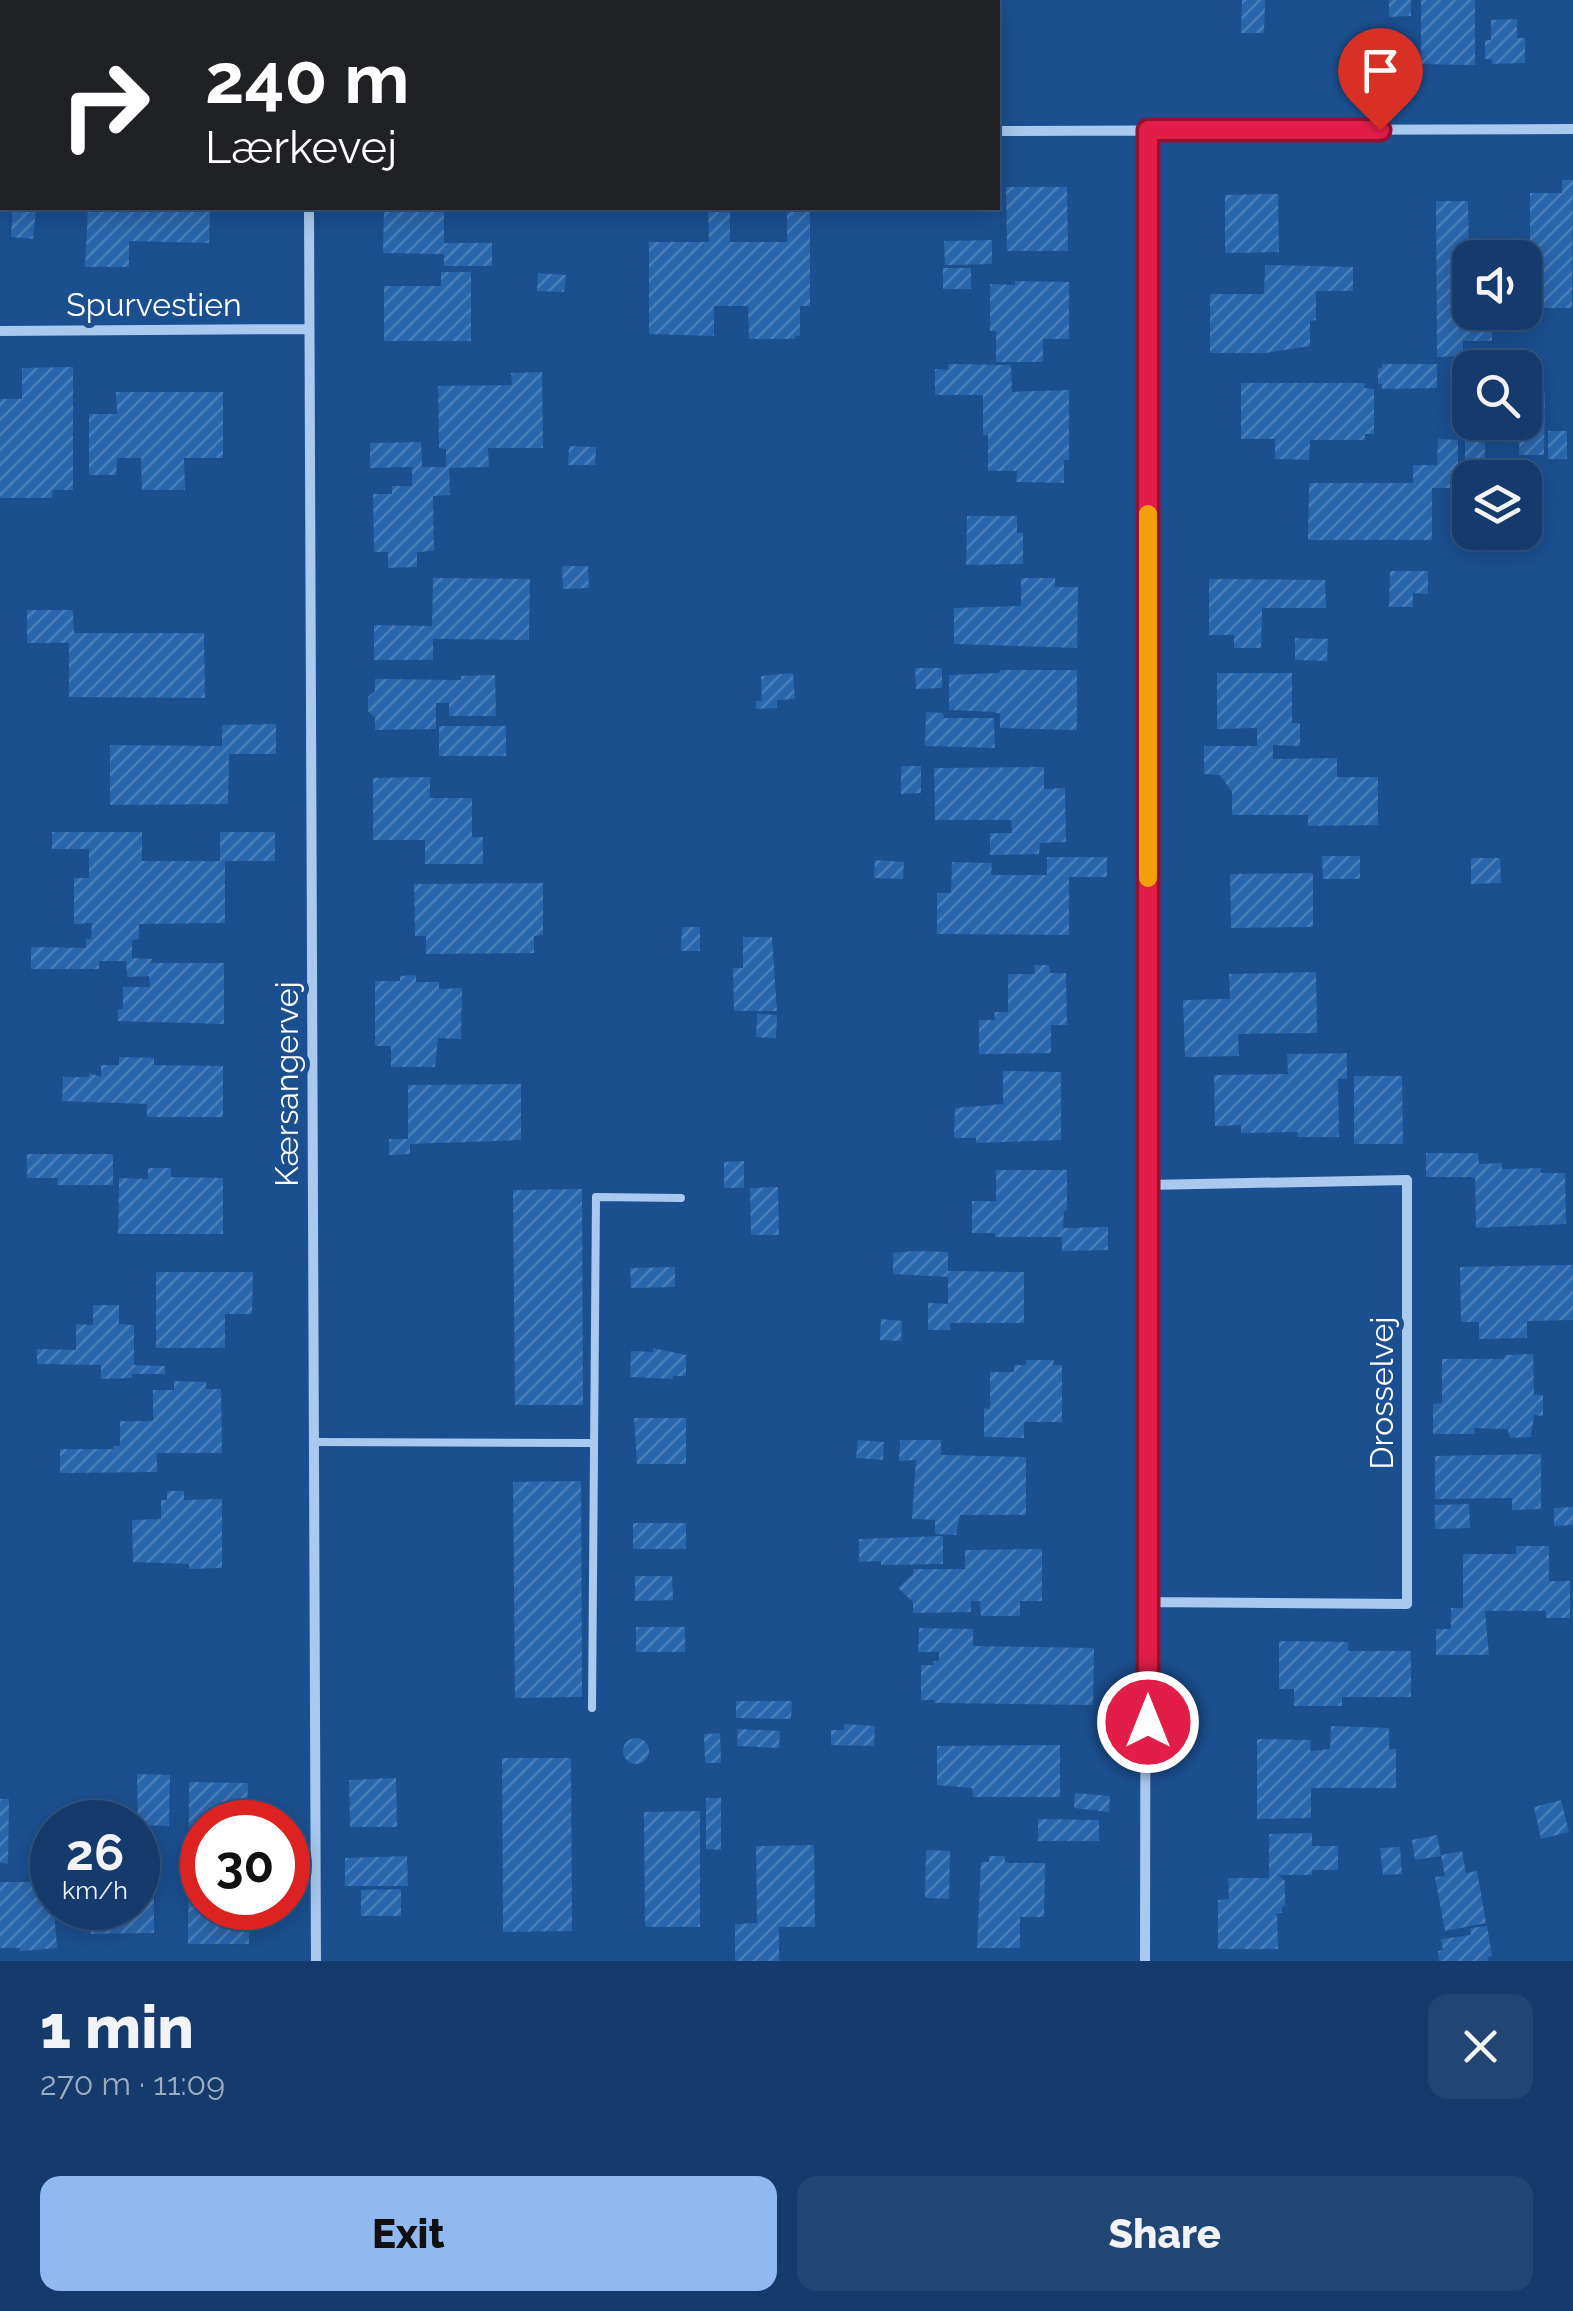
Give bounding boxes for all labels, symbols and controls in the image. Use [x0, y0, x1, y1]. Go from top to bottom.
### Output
pin [1338, 28, 1423, 131]
text: 240 m [205, 37, 409, 119]
icon: right [40, 40, 170, 170]
icon: arrive [1353, 43, 1408, 98]
text: Lærkevej [205, 121, 397, 174]
map controls [1452, 240, 1542, 550]
button: sound [1452, 240, 1542, 330]
street label: Spurvestien [66, 286, 242, 323]
button: search [1452, 350, 1542, 440]
button: layers [1452, 460, 1542, 550]
street label: Kærsangervej [268, 981, 305, 1187]
street label: Drosselvej [1363, 1317, 1400, 1469]
position arrow [1096, 1670, 1200, 1774]
speed limit sign: 30 [180, 1800, 310, 1930]
text: 26 [66, 1823, 124, 1882]
text: km/h [62, 1875, 128, 1905]
text: 1 min [40, 1992, 194, 2062]
button: close [1428, 1994, 1533, 2099]
text: 270 m · 11:09 [40, 2065, 225, 2102]
button: Exit [40, 2176, 777, 2291]
button: Share [797, 2176, 1533, 2291]

